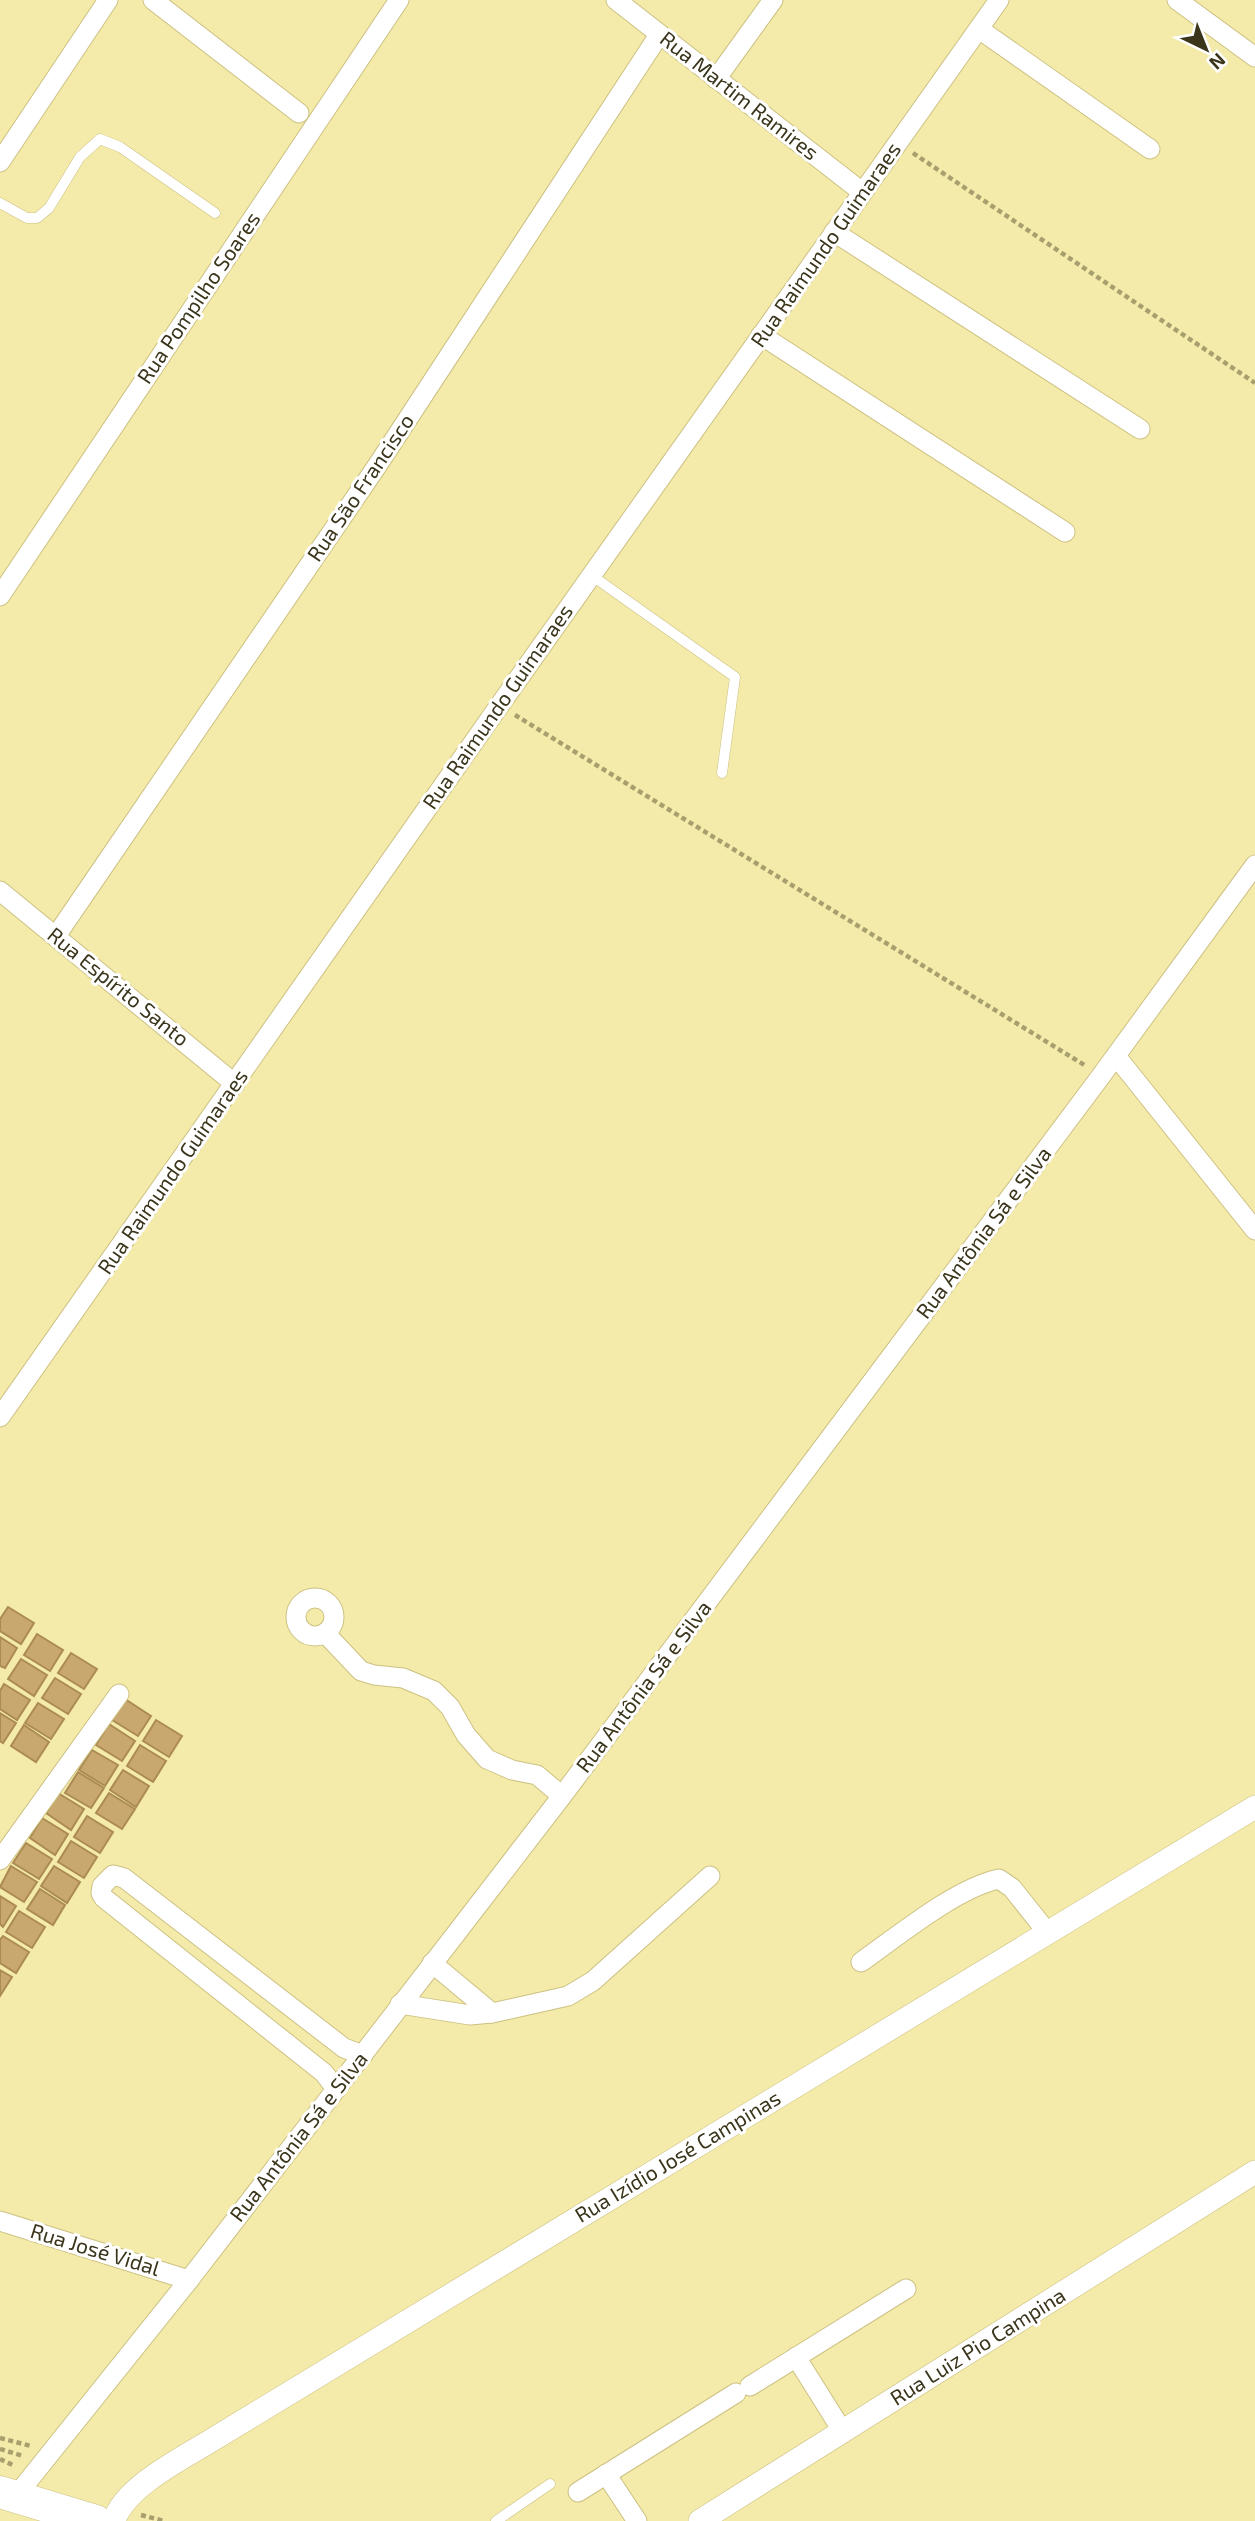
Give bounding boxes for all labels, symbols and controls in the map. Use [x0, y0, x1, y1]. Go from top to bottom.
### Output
north arrow [1171, 14, 1241, 84]
street label: Rua Martim Ramires [656, 25, 824, 164]
text: N [1205, 49, 1231, 75]
street label: Rua Raimundo Guimaraes [744, 137, 905, 351]
street label: Rua Pompilho Soares [131, 207, 264, 388]
street label: Rua São Francisco [301, 409, 418, 566]
street label: Rua Raimundo Guimaraes [416, 599, 577, 813]
street label: Rua Espírito Santo [43, 921, 195, 1051]
street label: Rua Raimundo Guimaraes [91, 1064, 252, 1278]
street label: Rua Antônia Sá e Silva [910, 1141, 1056, 1323]
street label: Rua Antônia Sá e Silva [570, 1595, 716, 1777]
street label: Rua Antônia Sá e Silva [224, 2046, 372, 2226]
street label: Rua Izídio José Campinas [570, 2084, 785, 2227]
street label: Rua José Vidal [28, 2217, 164, 2280]
street label: Rua Luiz Pio Campina [885, 2282, 1069, 2410]

